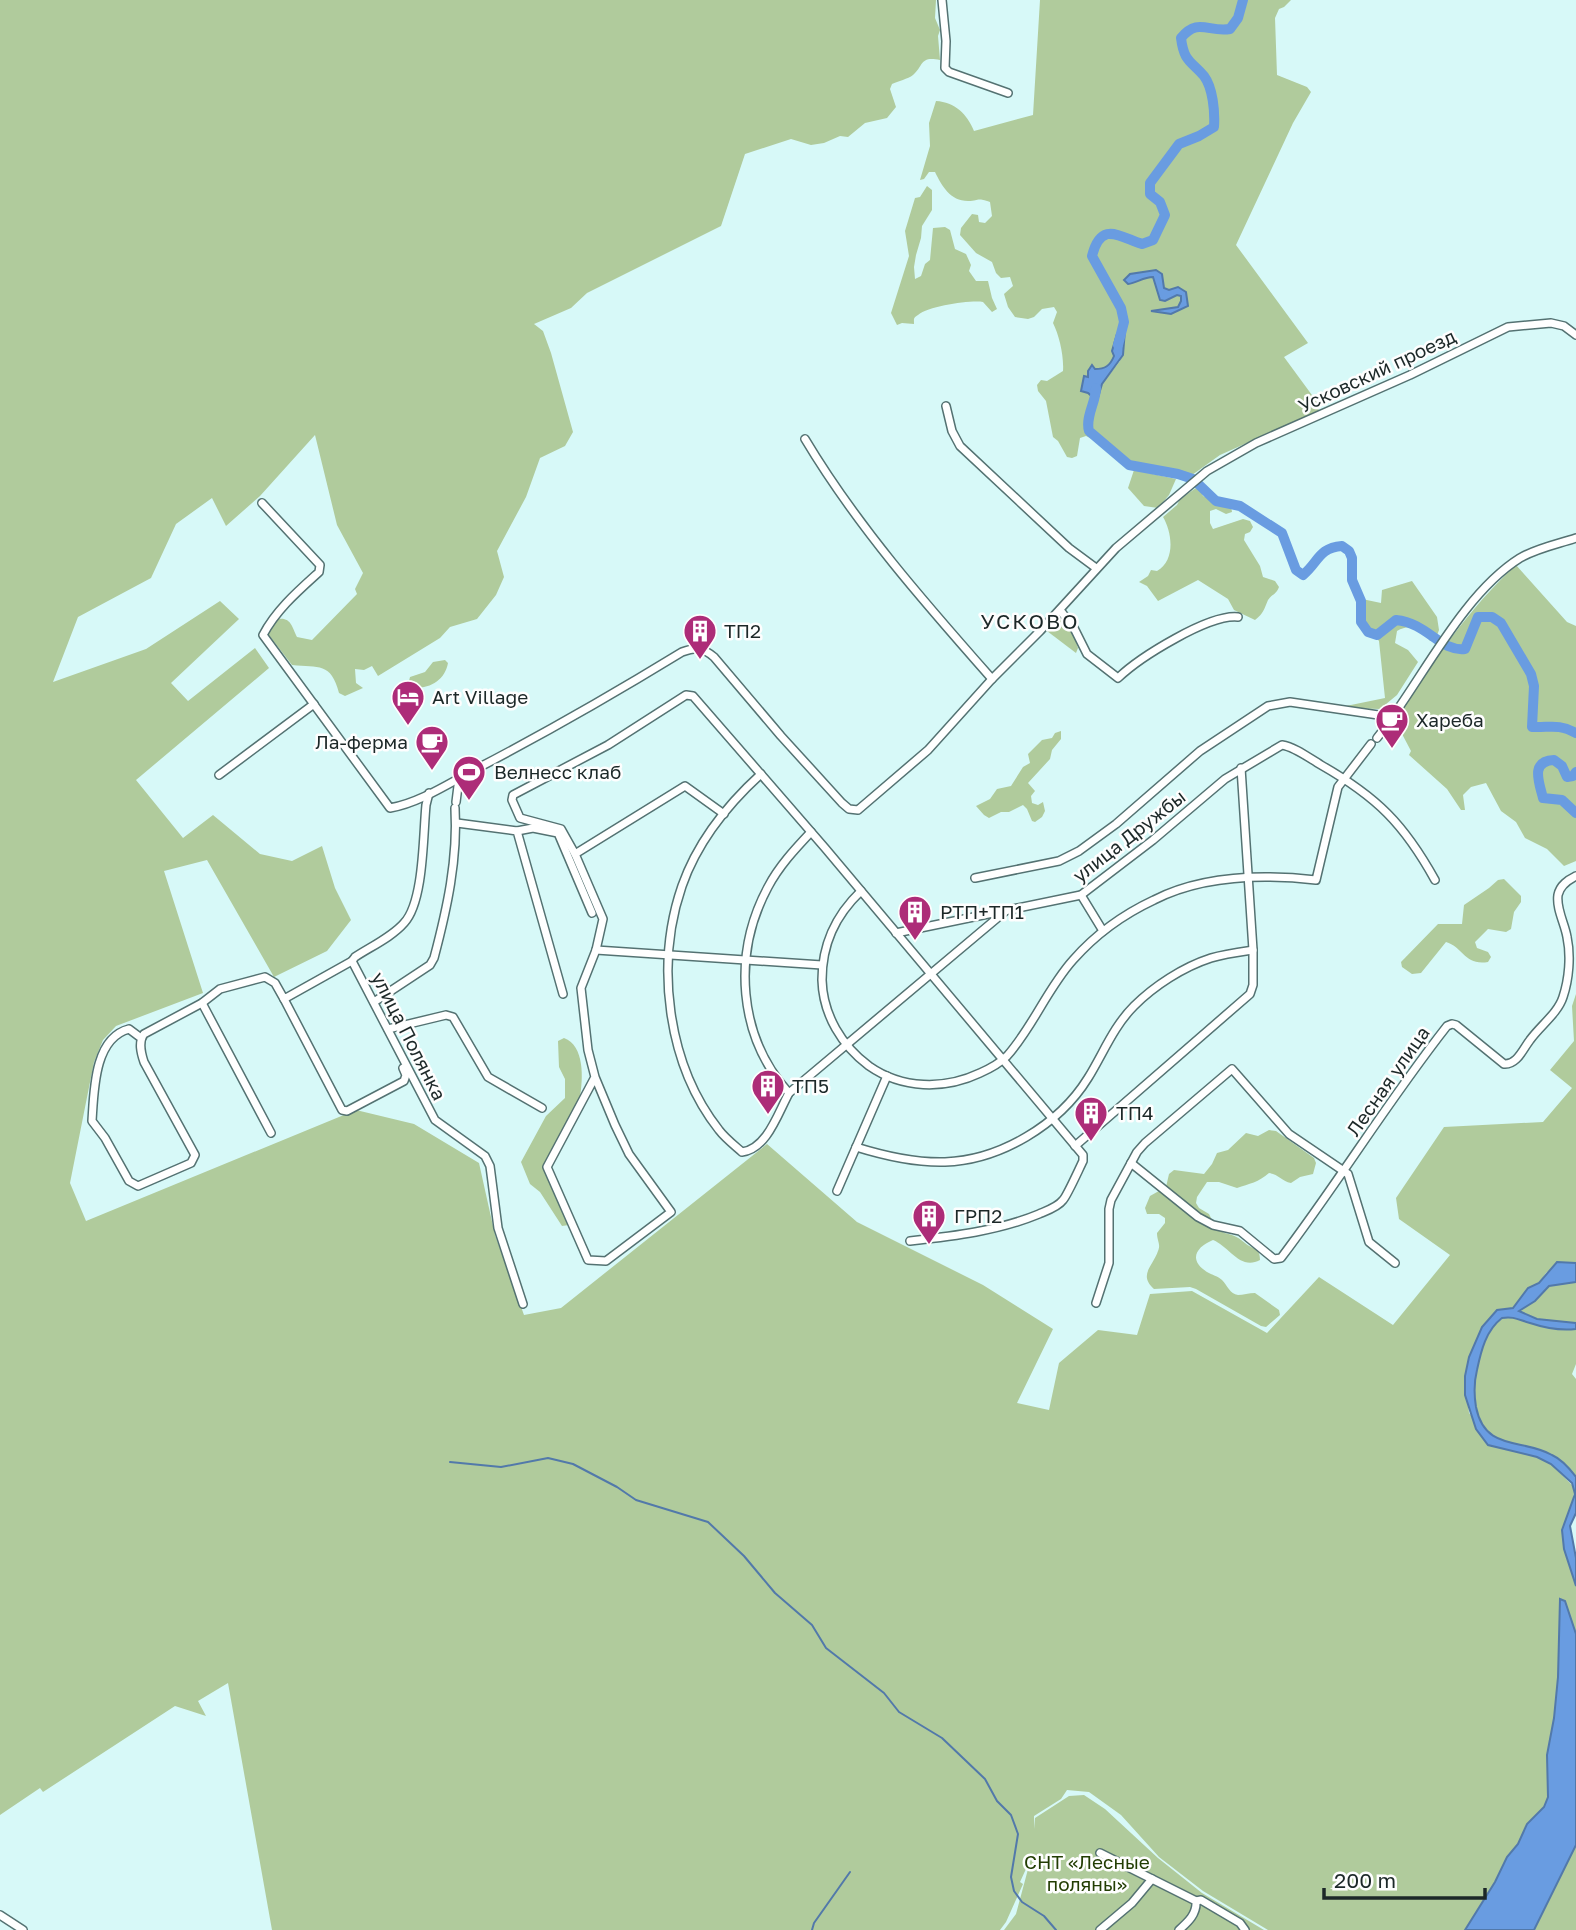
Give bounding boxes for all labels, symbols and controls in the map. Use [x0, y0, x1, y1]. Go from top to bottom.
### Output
street label: Усковский проезд [1295, 324, 1460, 417]
district label: УСКОВО [981, 608, 1079, 634]
building icon: ТП2 [681, 612, 719, 661]
place label: ТП2 [724, 619, 761, 642]
hotel icon: Art Village [389, 678, 427, 727]
place label: Art Village [432, 685, 528, 708]
cafe icon: Хареба [1373, 701, 1411, 750]
place label: Хареба [1416, 708, 1484, 731]
cafe icon: Ла-ферма [413, 723, 451, 772]
place label: Ла-ферма [315, 730, 408, 753]
sports icon: Велнесс клаб [450, 753, 488, 802]
place label: Велнесс клаб [494, 760, 621, 783]
street label: улица Дружбы [1068, 784, 1190, 887]
building icon: РТП+ТП1 [896, 893, 934, 942]
place label: РТП+ТП1 [940, 900, 1024, 923]
street label: улица Полянка [367, 968, 452, 1104]
street label: Лесная улица [1341, 1021, 1434, 1140]
building icon: ТП5 [749, 1067, 787, 1116]
place label: ТП5 [792, 1074, 829, 1097]
building icon: ТП4 [1072, 1094, 1110, 1143]
place label: ТП4 [1116, 1101, 1154, 1124]
building icon: ГРП2 [910, 1197, 948, 1246]
place label: ГРП2 [954, 1204, 1002, 1227]
park label: СНТ «Лесные поляны» [1024, 1850, 1150, 1895]
scale bar [1324, 1856, 1485, 1900]
text: 200 m [1334, 1867, 1396, 1893]

